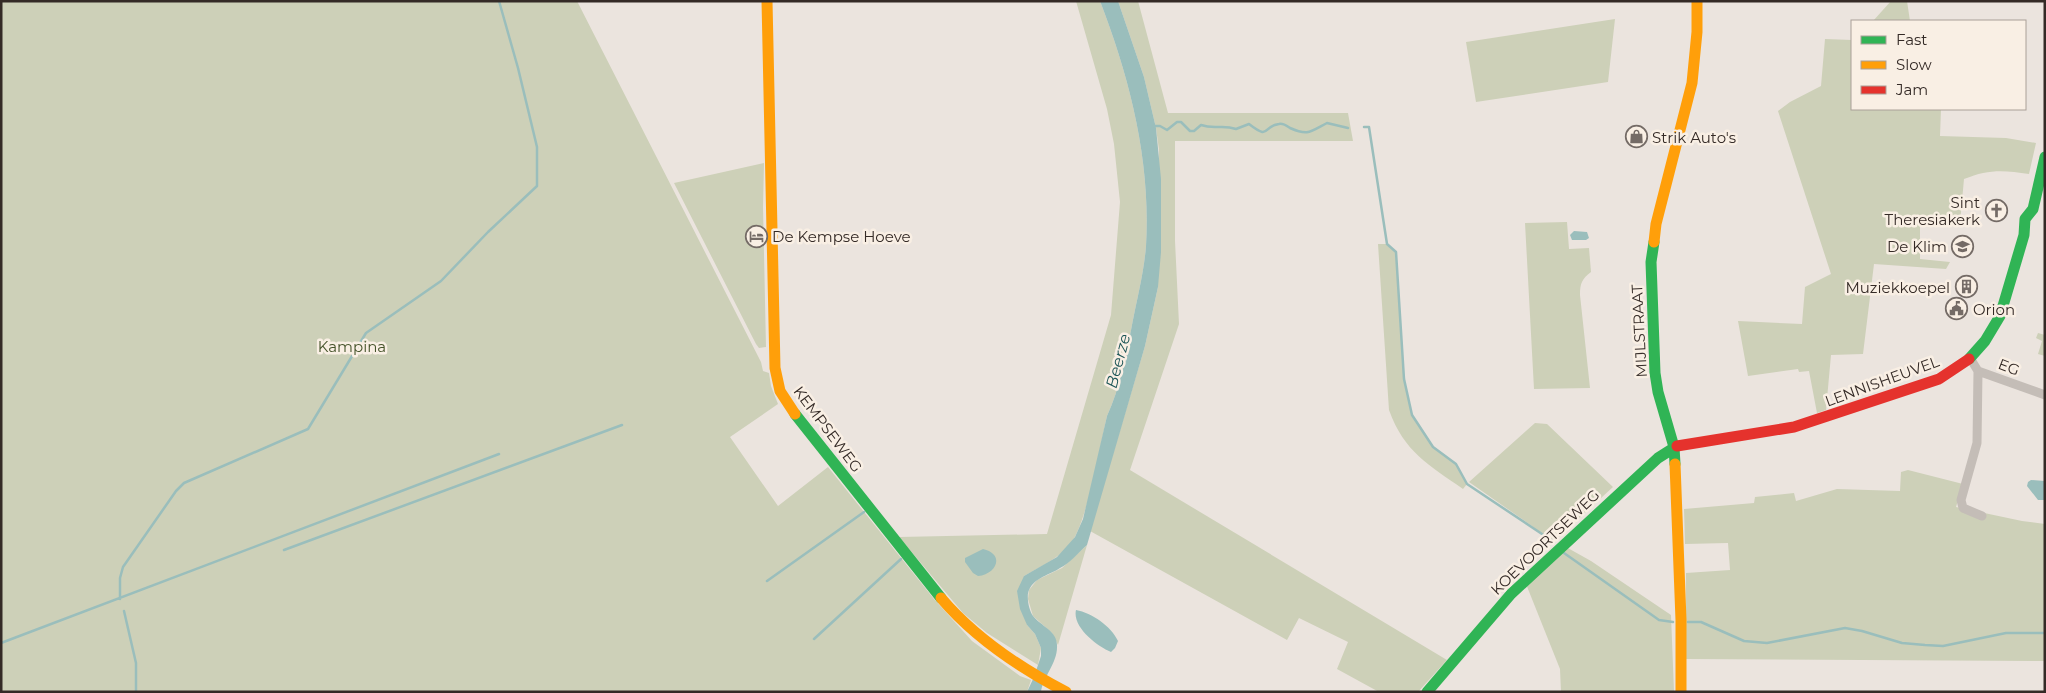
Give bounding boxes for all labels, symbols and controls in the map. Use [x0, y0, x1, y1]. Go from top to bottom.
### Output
legend [1851, 20, 2026, 110]
text: Fast [1896, 30, 1927, 49]
text: Slow [1896, 55, 1932, 74]
text: Jam [1895, 80, 1928, 99]
shop icon: Strik Auto's [1624, 125, 1648, 149]
place label: Strik Auto's [1652, 128, 1736, 147]
place label: Sint Theresiakerk [1885, 193, 1980, 229]
church icon: Sint Theresiakerk [1984, 199, 2008, 223]
hotel icon: De Kempse Hoeve [744, 224, 768, 248]
place label: De Kempse Hoeve [772, 227, 911, 246]
school or university icon: De Klim [1951, 234, 1975, 258]
place label: De Klim [1887, 237, 1947, 256]
building icon: Muziekkoepel [1954, 275, 1978, 299]
place label: Muziekkoepel [1845, 278, 1950, 297]
street label: MIJLSTRAAT [1627, 284, 1651, 378]
public building icon: Orion [1945, 297, 1969, 321]
place label: Orion [1973, 300, 2015, 319]
water label: Beerze [1102, 332, 1134, 390]
park label: Kampina [318, 337, 386, 356]
street label: LENNISHEUVEL [1822, 351, 1942, 410]
street label: EG [1996, 354, 2022, 380]
street label: KEMPSEWEG [789, 382, 867, 476]
street label: KOEVOORTSEWEG [1487, 485, 1603, 599]

